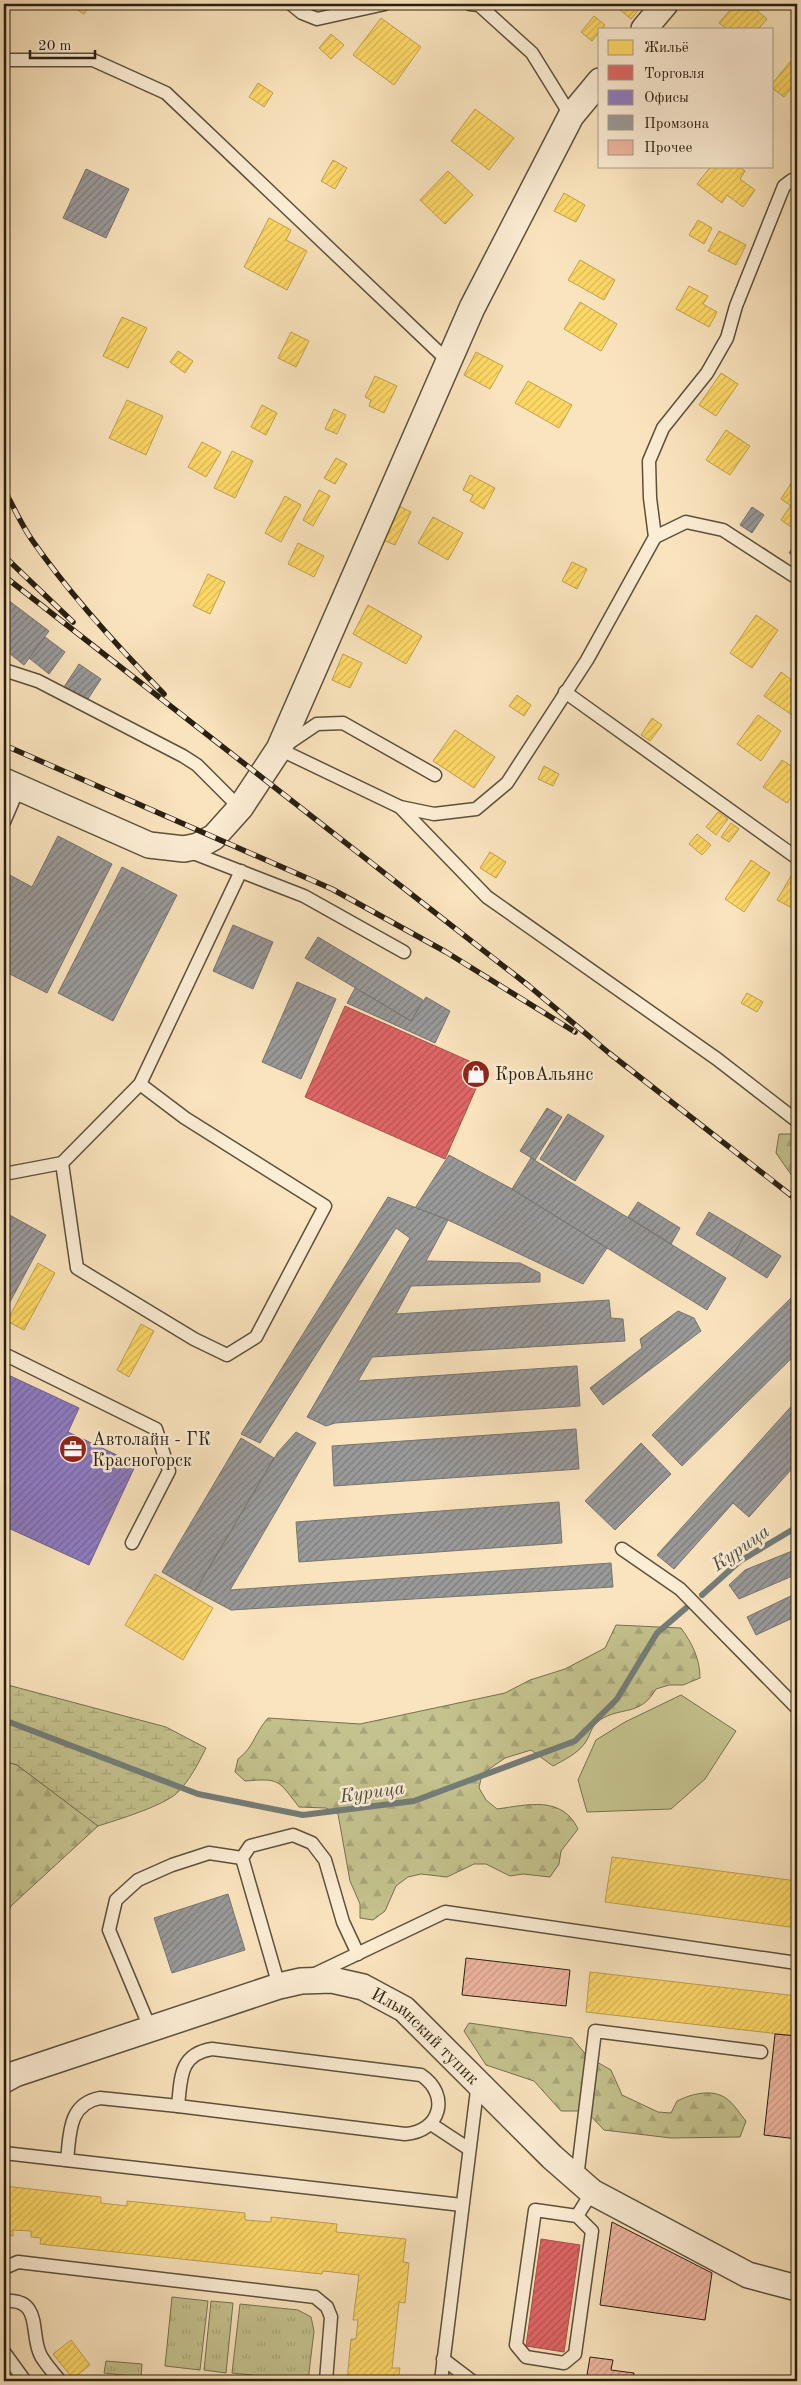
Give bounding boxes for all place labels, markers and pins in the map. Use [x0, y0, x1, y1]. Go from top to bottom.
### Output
shop icon: КровАльянс [461, 1059, 491, 1089]
place label: КровАльянс [495, 1066, 593, 1084]
place label: Автолайн - ГК Красногорск [92, 1431, 211, 1470]
office icon: Автолайн - ГК Красногорск [58, 1434, 88, 1464]

